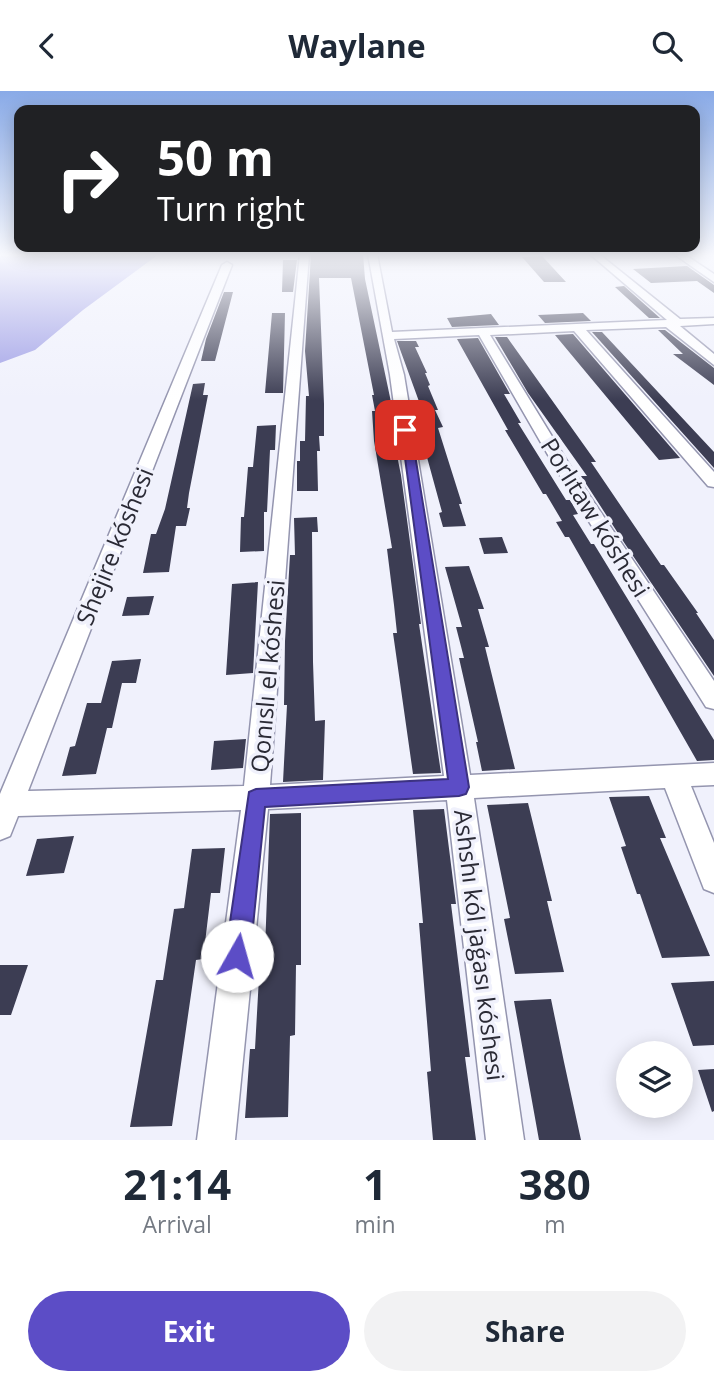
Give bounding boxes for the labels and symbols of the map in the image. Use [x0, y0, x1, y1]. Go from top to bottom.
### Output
pin [375, 400, 435, 460]
street label: Porlıtaw kóshesi [534, 431, 658, 603]
street label: Shejire kóshesi [67, 462, 161, 630]
street label: Qonıslı el kóshesi [242, 578, 292, 774]
street label: Ashshı kól jaǵası kóshesi [447, 808, 513, 1082]
position arrow [200, 919, 274, 993]

